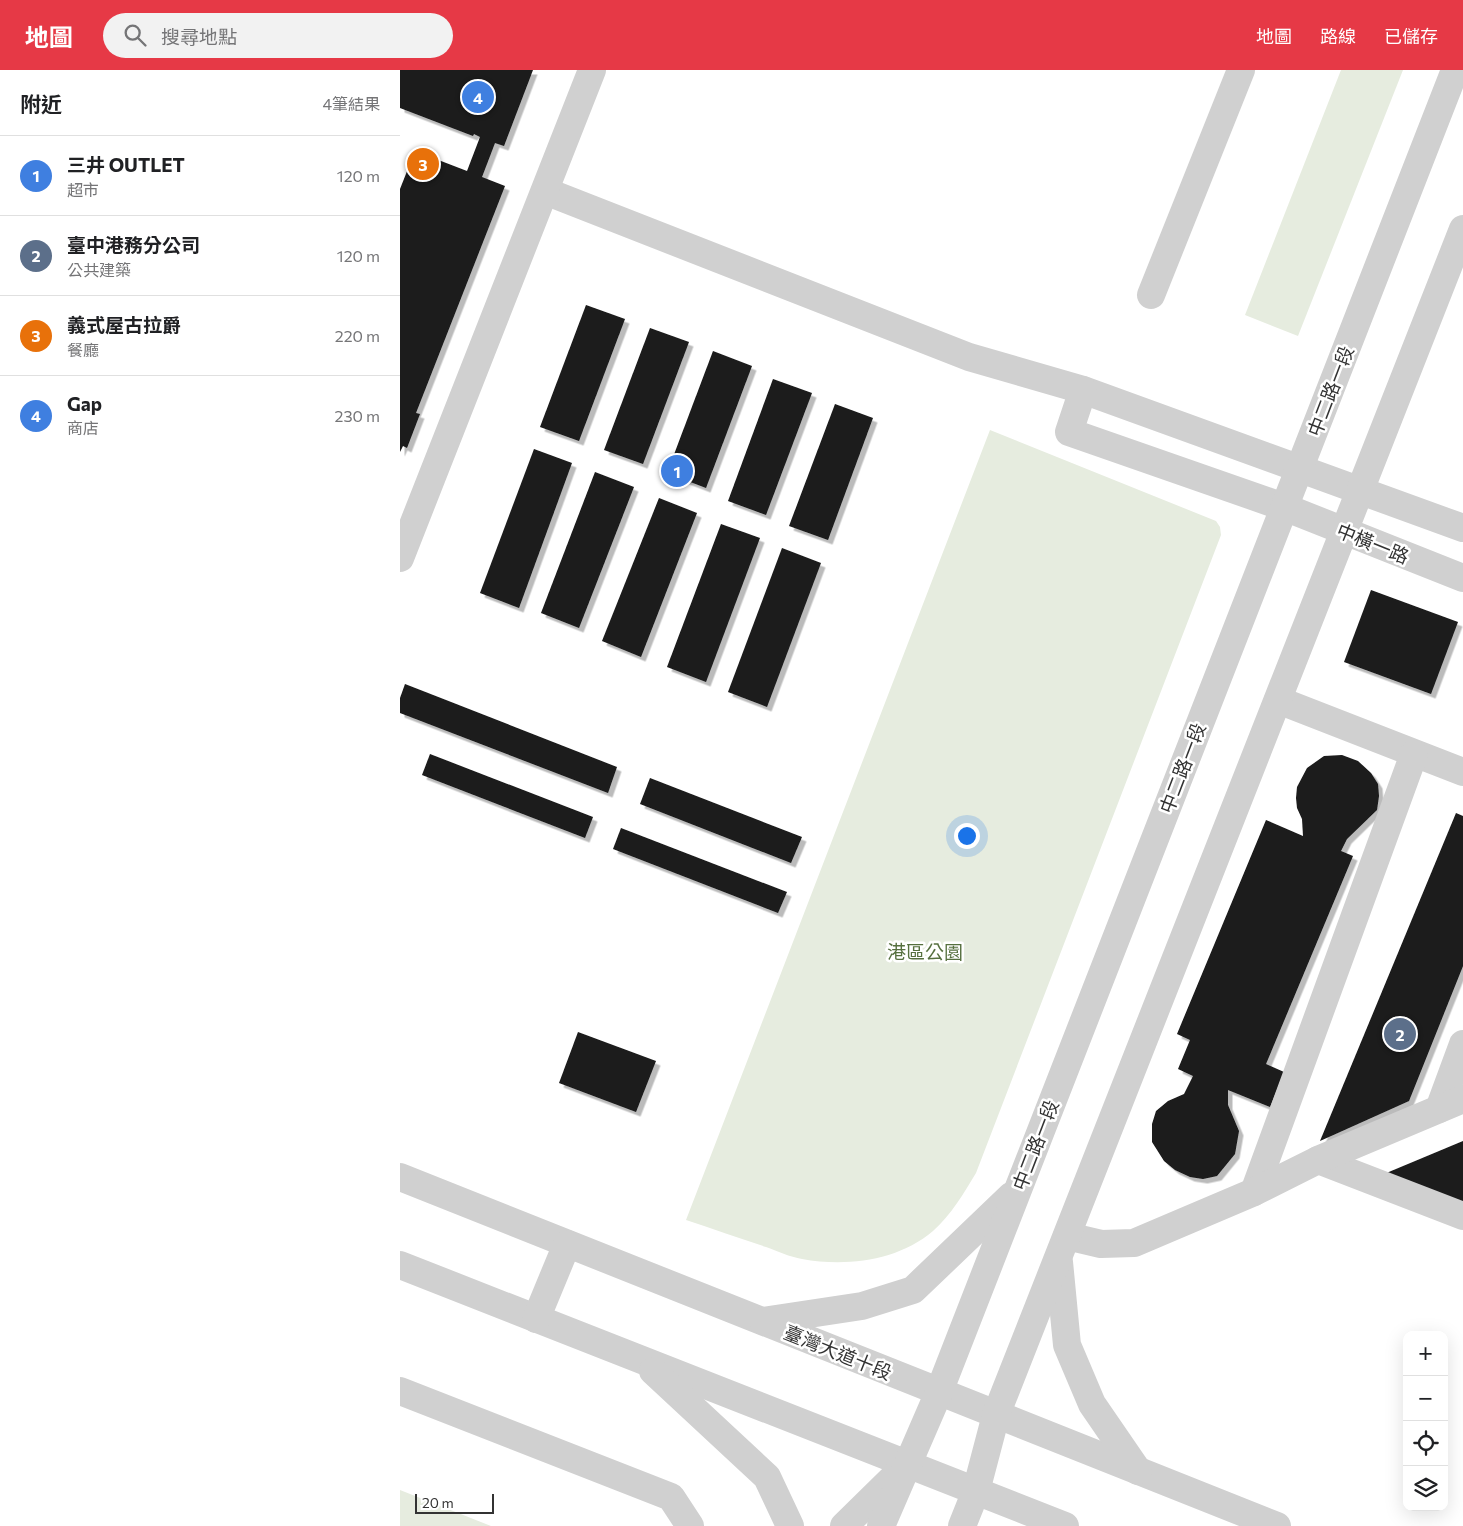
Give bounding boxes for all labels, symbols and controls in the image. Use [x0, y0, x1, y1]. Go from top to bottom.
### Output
search box [103, 13, 453, 58]
icon: search [121, 21, 149, 49]
text: 地圖 [25, 22, 73, 51]
text: 搜尋地點 [161, 25, 237, 48]
text: 地圖 [1256, 25, 1292, 47]
text: 路線 [1320, 25, 1356, 47]
text: 已儲存 [1384, 25, 1438, 47]
pin: 4 [462, 78, 494, 116]
text: 附近 [20, 91, 62, 116]
text: 4筆結果 [322, 94, 380, 113]
pin: 3 [407, 145, 439, 183]
text: 三井 OUTLET [67, 153, 185, 176]
text: 1 [32, 166, 40, 185]
text: 120 m [337, 166, 380, 185]
text: 超市 [67, 180, 99, 199]
text: 臺中港務分公司 [67, 233, 200, 256]
text: 2 [31, 246, 41, 265]
text: 120 m [337, 246, 380, 265]
text: 公共建築 [67, 260, 131, 279]
text: 義式屋古拉爵 [67, 313, 181, 336]
text: 3 [31, 326, 41, 345]
text: 220 m [335, 326, 380, 345]
text: 餐廳 [67, 340, 99, 359]
street label: 中二路一段 [1302, 343, 1358, 439]
text: Gap [67, 392, 102, 415]
text: 4 [31, 406, 41, 425]
text: 230 m [335, 406, 380, 425]
text: 商店 [67, 418, 99, 437]
pin: 1 [661, 452, 693, 490]
street label: 中橫一路 [1333, 518, 1413, 568]
street label: 中二路一段 [1154, 720, 1210, 816]
your location [954, 823, 980, 849]
park label: 港區公園 [887, 940, 963, 963]
pin: 2 [1384, 1015, 1416, 1053]
street label: 中二路一段 [1007, 1097, 1063, 1193]
street label: 臺灣大道十段 [781, 1320, 895, 1384]
map controls [1403, 1331, 1448, 1511]
button: + [1403, 1331, 1448, 1376]
button: − [1403, 1376, 1448, 1421]
button: locate [1403, 1421, 1448, 1466]
button: layers [1403, 1466, 1448, 1511]
scale bar [415, 1491, 494, 1514]
text: 20 m [422, 1494, 454, 1511]

